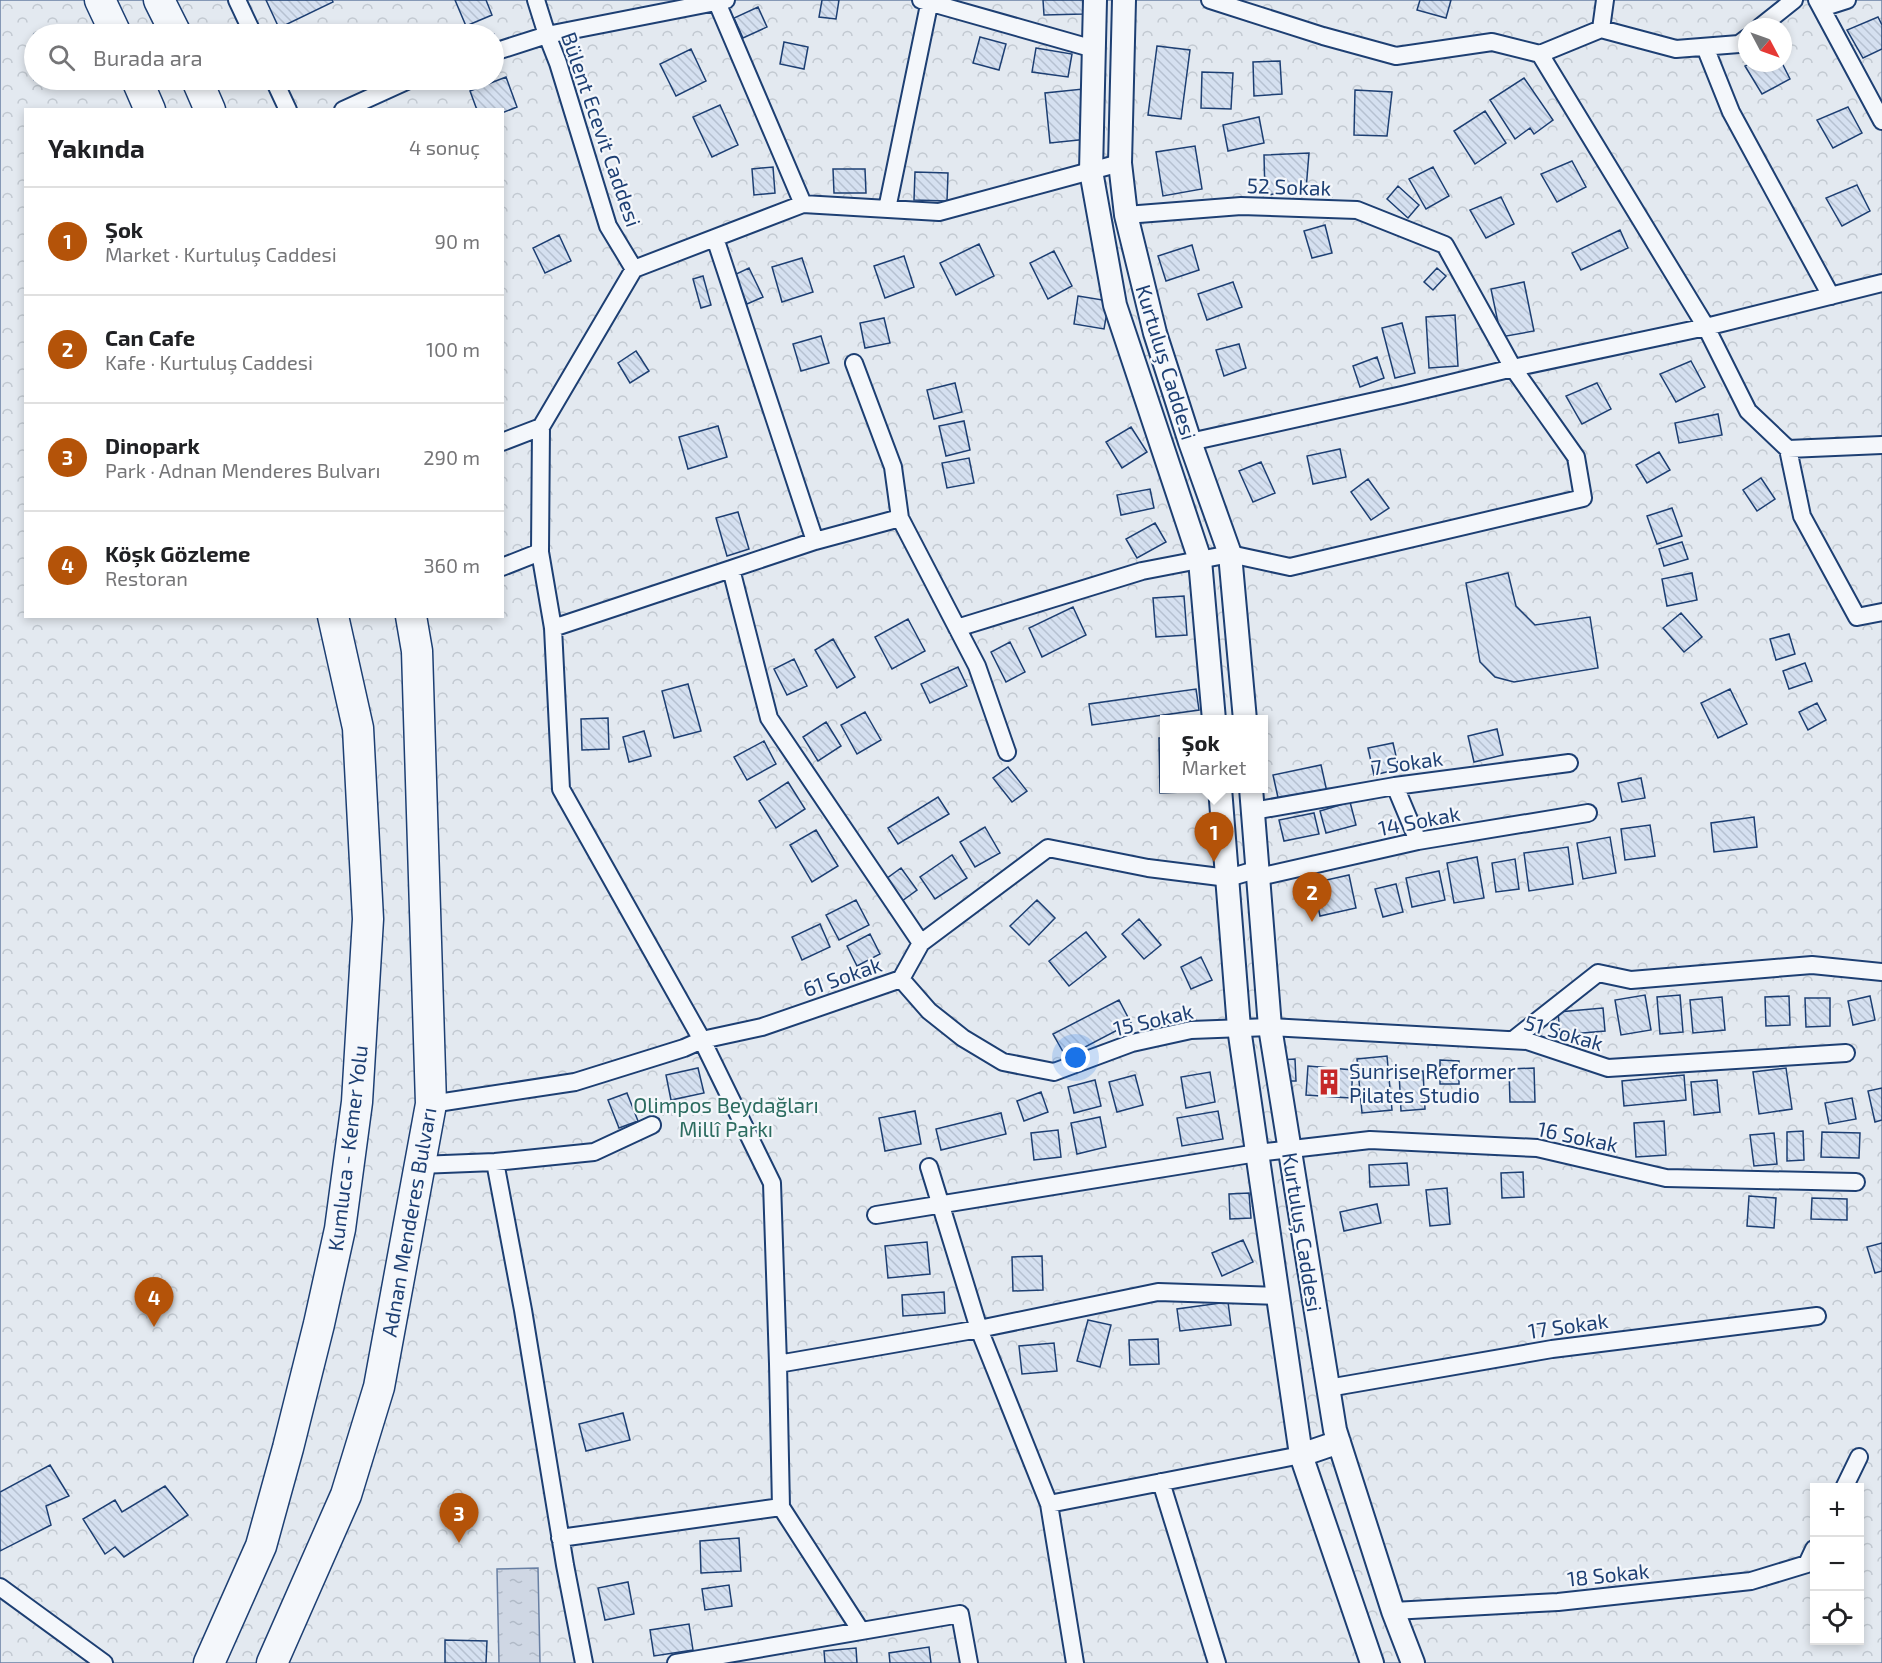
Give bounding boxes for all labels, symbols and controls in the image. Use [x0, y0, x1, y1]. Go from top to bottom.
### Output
north arrow [1738, 18, 1792, 72]
search box [24, 24, 504, 90]
street label: Bülent Ecevit Caddesi [557, 28, 647, 230]
icon: search [45, 41, 78, 74]
text: Burada ara [93, 44, 203, 70]
text: Yakında [48, 132, 145, 163]
text: 4 sonuç [409, 135, 480, 159]
street label: 52 Sokak [1246, 172, 1332, 200]
text: Şok [105, 216, 143, 242]
text: 1 [63, 229, 72, 253]
text: 90 m [435, 229, 480, 253]
text: Market · Kurtuluş Caddesi [105, 242, 337, 266]
street label: Kurtuluş Caddesi [1130, 281, 1202, 443]
text: Can Cafe [105, 324, 195, 350]
text: 2 [62, 337, 73, 361]
text: 100 m [426, 337, 480, 361]
text: Kafe · Kurtuluş Caddesi [105, 350, 313, 374]
text: Dinopark [105, 432, 200, 458]
text: 3 [62, 445, 73, 469]
text: 290 m [423, 445, 480, 469]
text: Park · Adnan Menderes Bulvarı [105, 458, 380, 482]
text: Köşk Gözleme [105, 540, 250, 566]
text: 4 [61, 553, 74, 577]
text: 360 m [423, 553, 480, 577]
text: Restoran [105, 566, 188, 590]
popup [1160, 715, 1268, 793]
text: Şok [1182, 729, 1220, 755]
street label: 7 Sokak [1370, 745, 1445, 779]
text: Market [1182, 755, 1246, 779]
street label: 14 Sokak [1376, 800, 1462, 840]
pin: 1 [1194, 812, 1234, 862]
pin: 2 [1292, 872, 1332, 922]
street label: 61 Sokak [799, 951, 885, 1001]
street label: 15 Sokak [1111, 998, 1196, 1040]
street label: 51 Sokak [1522, 1009, 1607, 1055]
your location [1061, 1043, 1090, 1072]
street label: Kumluca - Kemer Yolu [322, 1044, 372, 1252]
place label: Sunrise Reformer Pilates Studio [1349, 1058, 1516, 1107]
building icon: Sunrise Reformer Pilates Studio [1314, 1067, 1344, 1097]
park label: Olimpos Beydağları Millî Parkı [633, 1092, 819, 1141]
street label: Adnan Menderes Bulvarı [375, 1105, 441, 1339]
street label: 16 Sokak [1535, 1115, 1621, 1157]
street label: Kurtuluş Caddesi [1276, 1151, 1328, 1314]
pin: 4 [134, 1278, 174, 1327]
street label: 17 Sokak [1526, 1307, 1610, 1343]
map controls [1810, 1483, 1864, 1645]
button: + [1810, 1483, 1864, 1537]
pin: 3 [440, 1494, 478, 1543]
button: − [1810, 1537, 1864, 1591]
street label: 18 Sokak [1566, 1557, 1651, 1591]
button: locate [1810, 1591, 1864, 1645]

